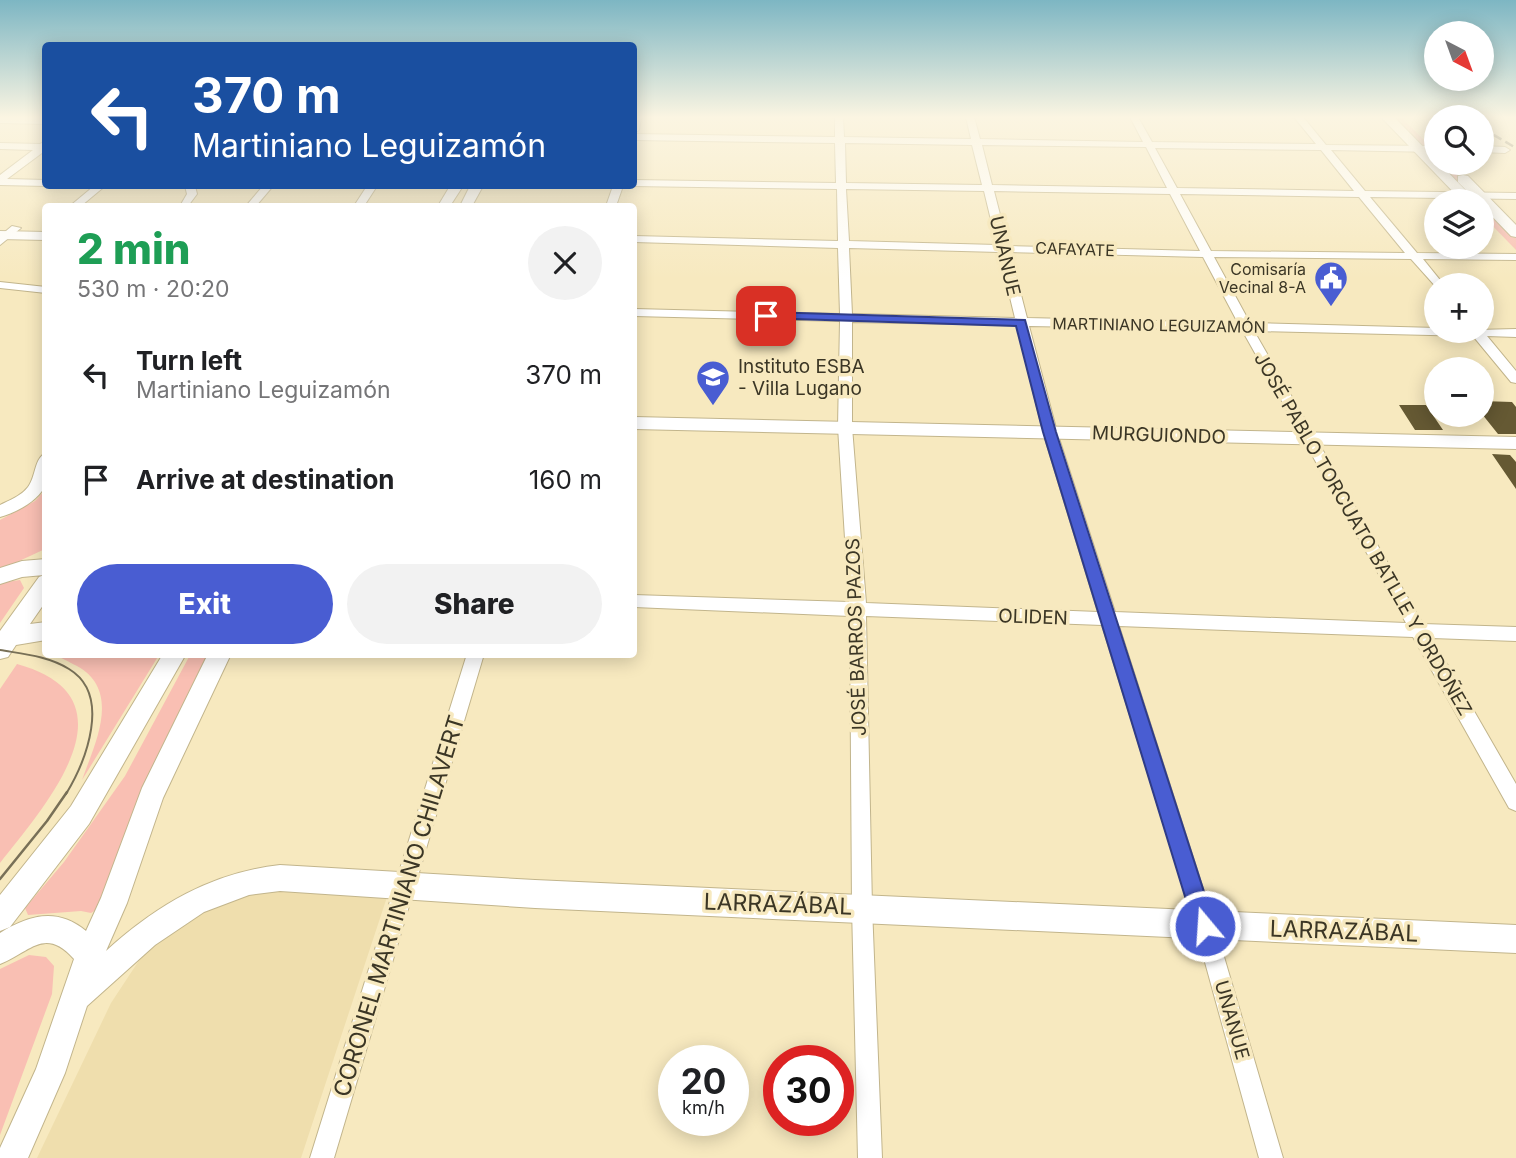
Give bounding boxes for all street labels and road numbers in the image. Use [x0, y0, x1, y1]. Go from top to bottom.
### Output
street label: UNANUE [985, 214, 1025, 298]
street label: CAFAYATE [1035, 238, 1115, 260]
street label: MARTINIANO LEGUIZAMÓN [1052, 313, 1266, 337]
street label: JOSÉ PABLO TORCUATO BATLLE Y ORDÓÑEZ [1249, 348, 1478, 720]
street label: MURGUIONDO [1092, 421, 1226, 449]
street label: JOSÉ BARROS PAZOS [840, 538, 871, 737]
street label: OLIDEN [998, 604, 1068, 630]
street label: CORONEL MARTINIANO CHILAVERT [328, 712, 470, 1100]
street label: LARRAZÁBAL [703, 887, 853, 921]
street label: LARRAZÁBAL [1269, 914, 1419, 948]
street label: UNANUE [1210, 978, 1254, 1062]

